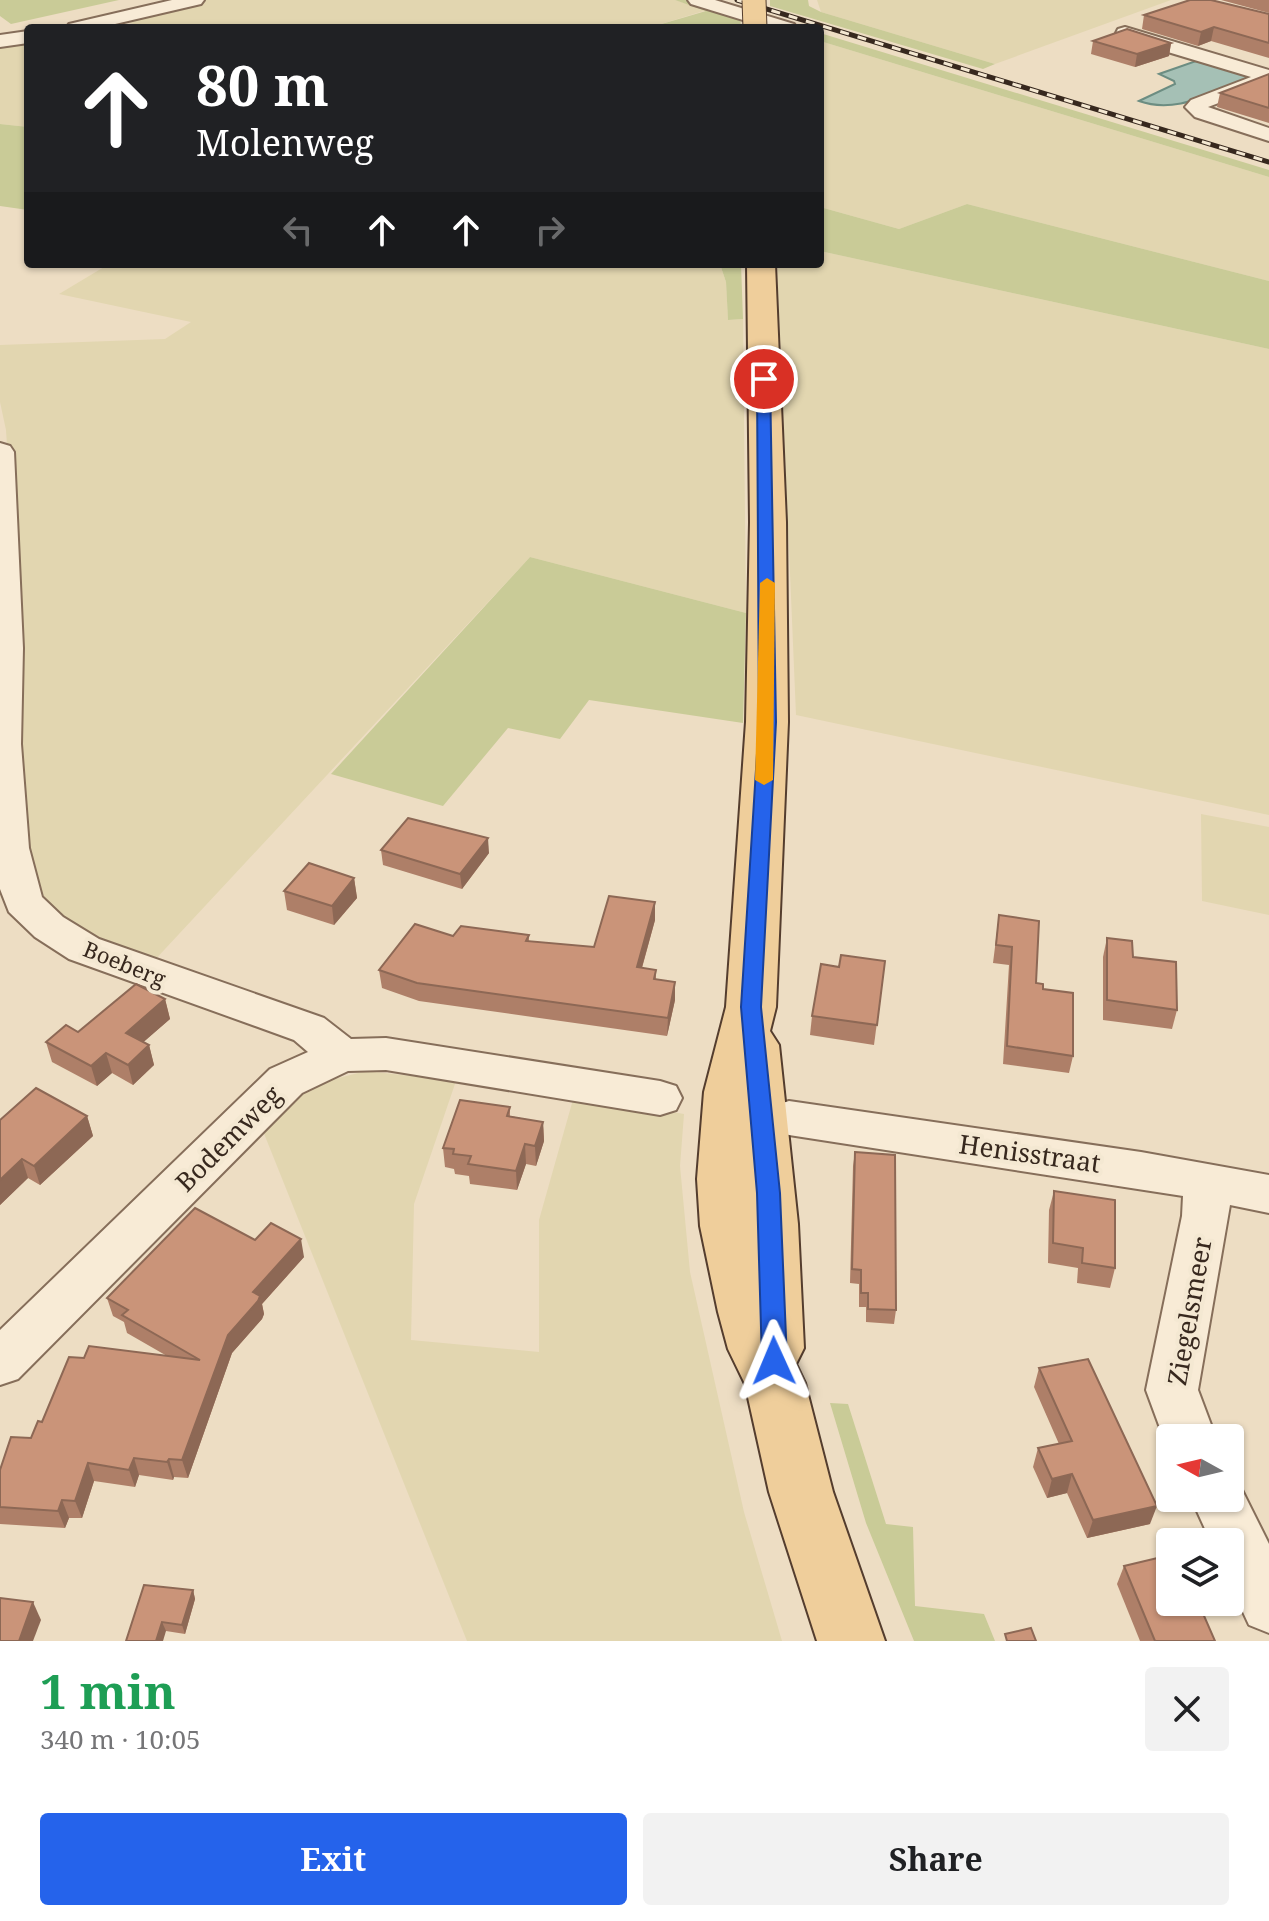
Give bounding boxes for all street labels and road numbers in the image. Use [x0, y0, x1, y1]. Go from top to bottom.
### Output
street label: Boeberg [79, 933, 171, 993]
street label: Bodemweg [167, 1077, 289, 1199]
street label: Henisstraat [957, 1125, 1103, 1181]
street label: Ziegelsmeer [1158, 1234, 1220, 1388]

